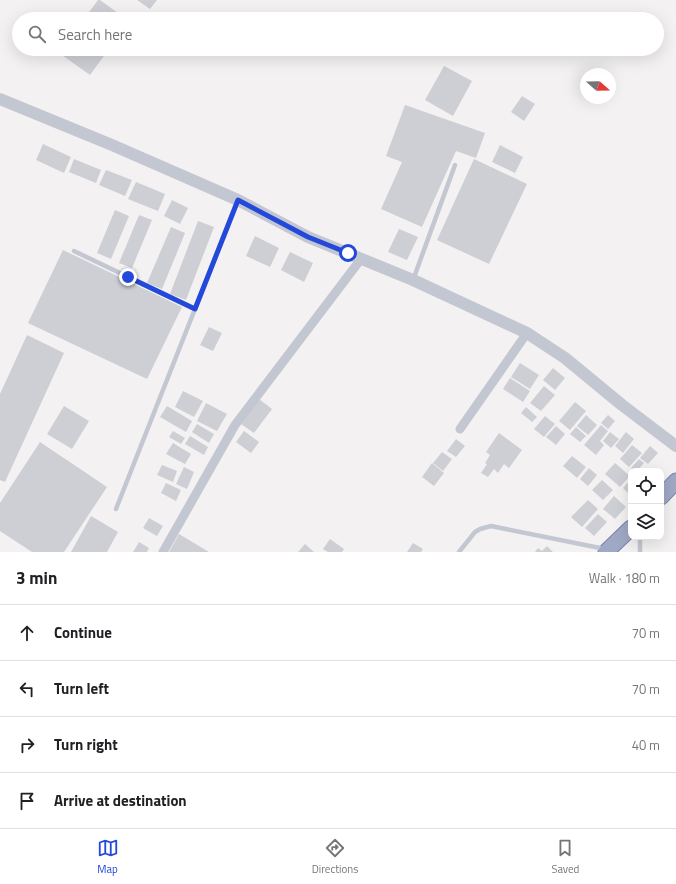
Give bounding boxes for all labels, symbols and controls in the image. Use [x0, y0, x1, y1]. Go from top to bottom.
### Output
search box [12, 12, 664, 56]
icon: search [26, 23, 48, 45]
text: Search here [58, 23, 132, 46]
north arrow [580, 68, 616, 104]
route start [339, 244, 357, 262]
route end [119, 268, 137, 286]
map controls [628, 468, 664, 540]
button: locate [628, 468, 664, 504]
button: layers [628, 504, 664, 540]
text: 3 min [16, 565, 57, 591]
text: Walk · 180 m [589, 568, 660, 588]
text: Continue [54, 621, 112, 644]
icon: ahead [16, 622, 38, 644]
text: 70 m [632, 623, 660, 643]
text: Turn left [54, 677, 109, 700]
icon: left [16, 678, 38, 700]
text: 70 m [632, 679, 660, 699]
text: Turn right [54, 733, 118, 756]
icon: right [16, 734, 38, 756]
text: 40 m [632, 735, 660, 755]
text: Arrive at destination [54, 789, 187, 812]
icon: arrive [16, 790, 38, 812]
tab: Map [97, 837, 119, 877]
tab: Directions [312, 837, 358, 877]
tab: Saved [551, 837, 579, 877]

